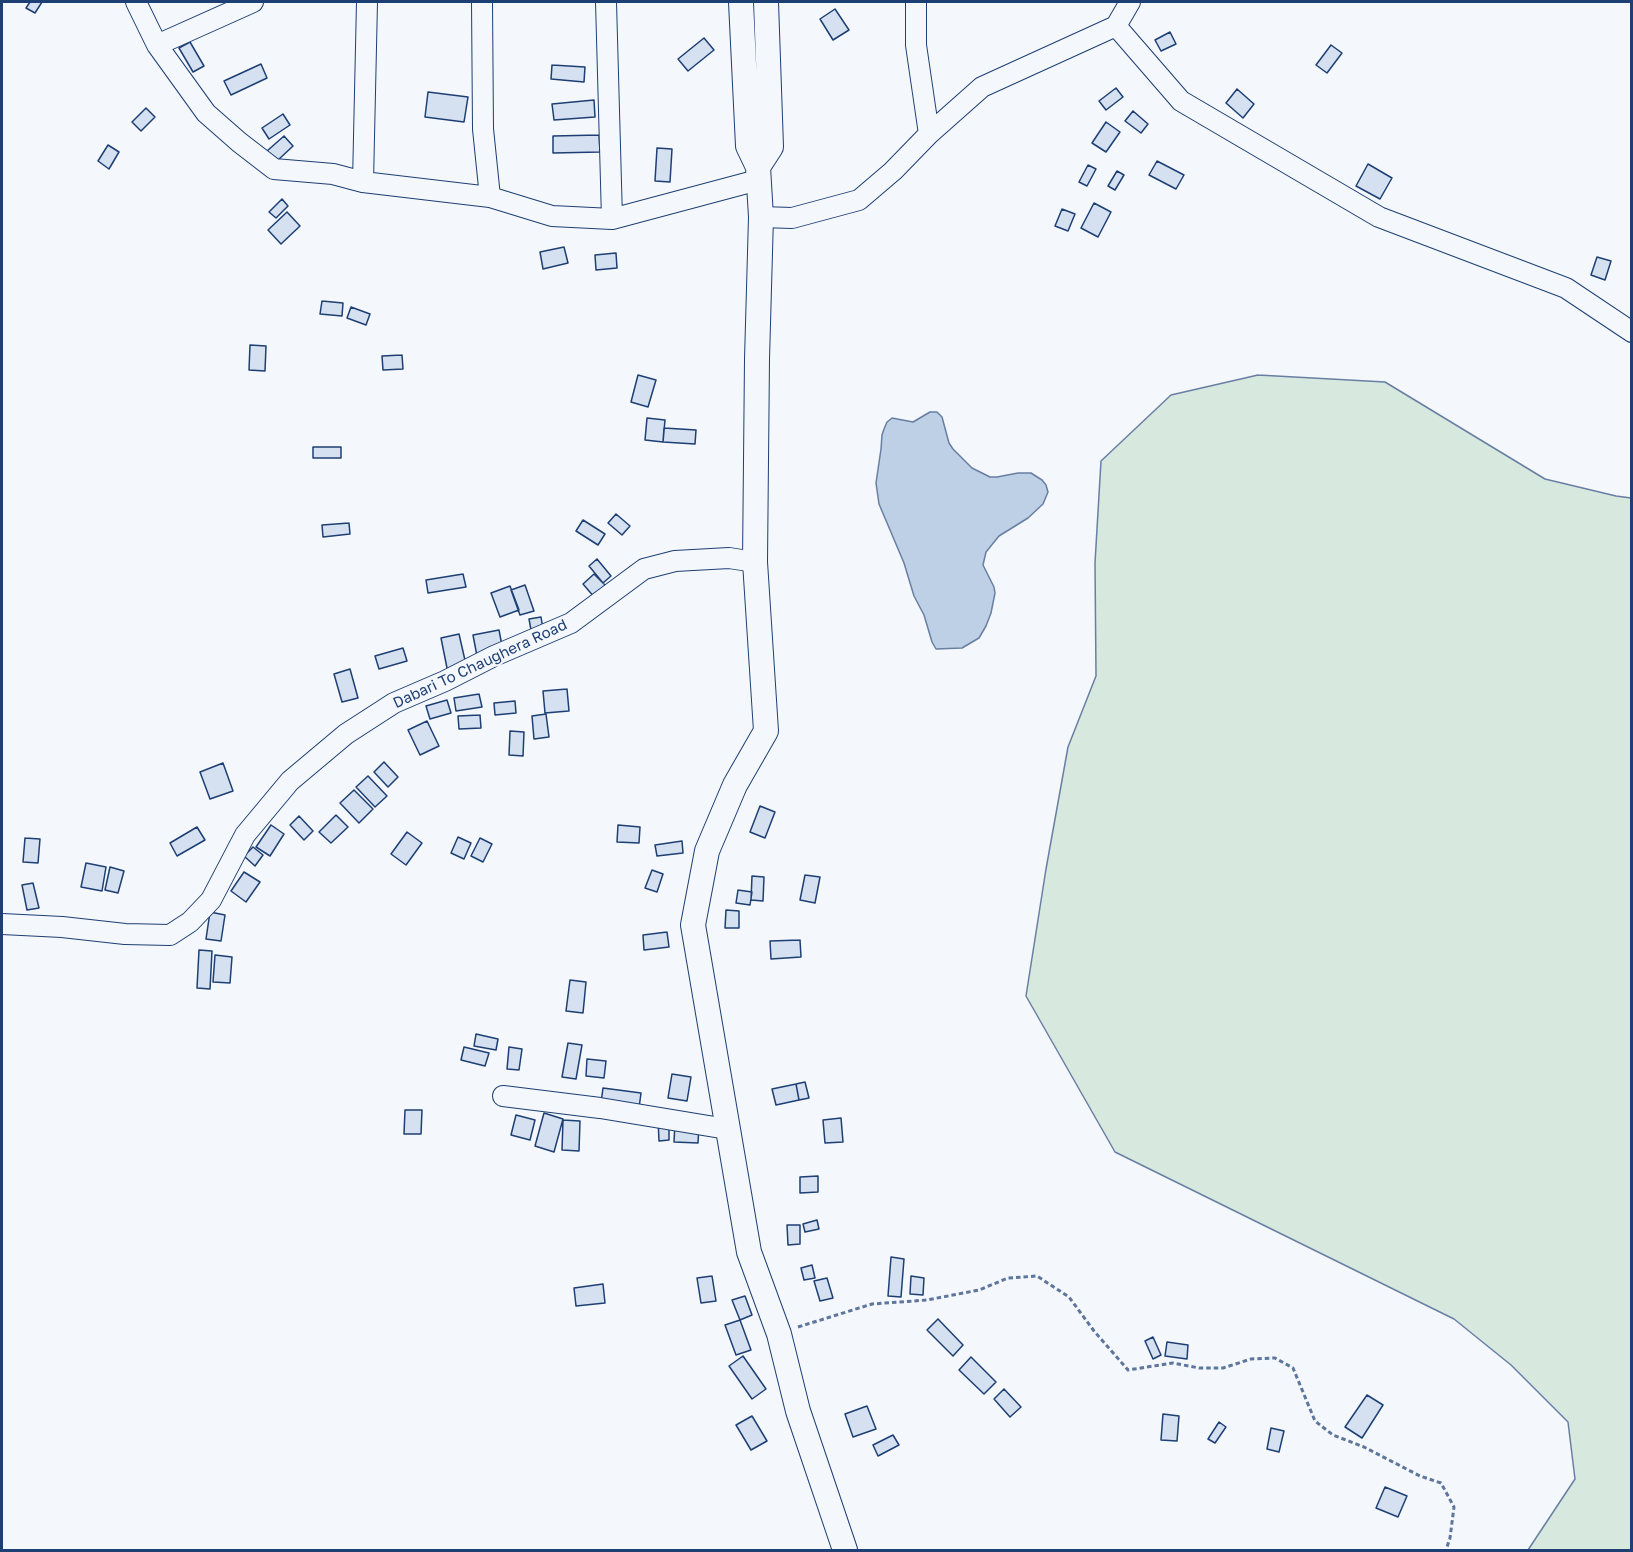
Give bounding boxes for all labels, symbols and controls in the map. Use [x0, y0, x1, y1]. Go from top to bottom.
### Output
street label: Dabari To Chaughera Road [390, 616, 570, 712]

